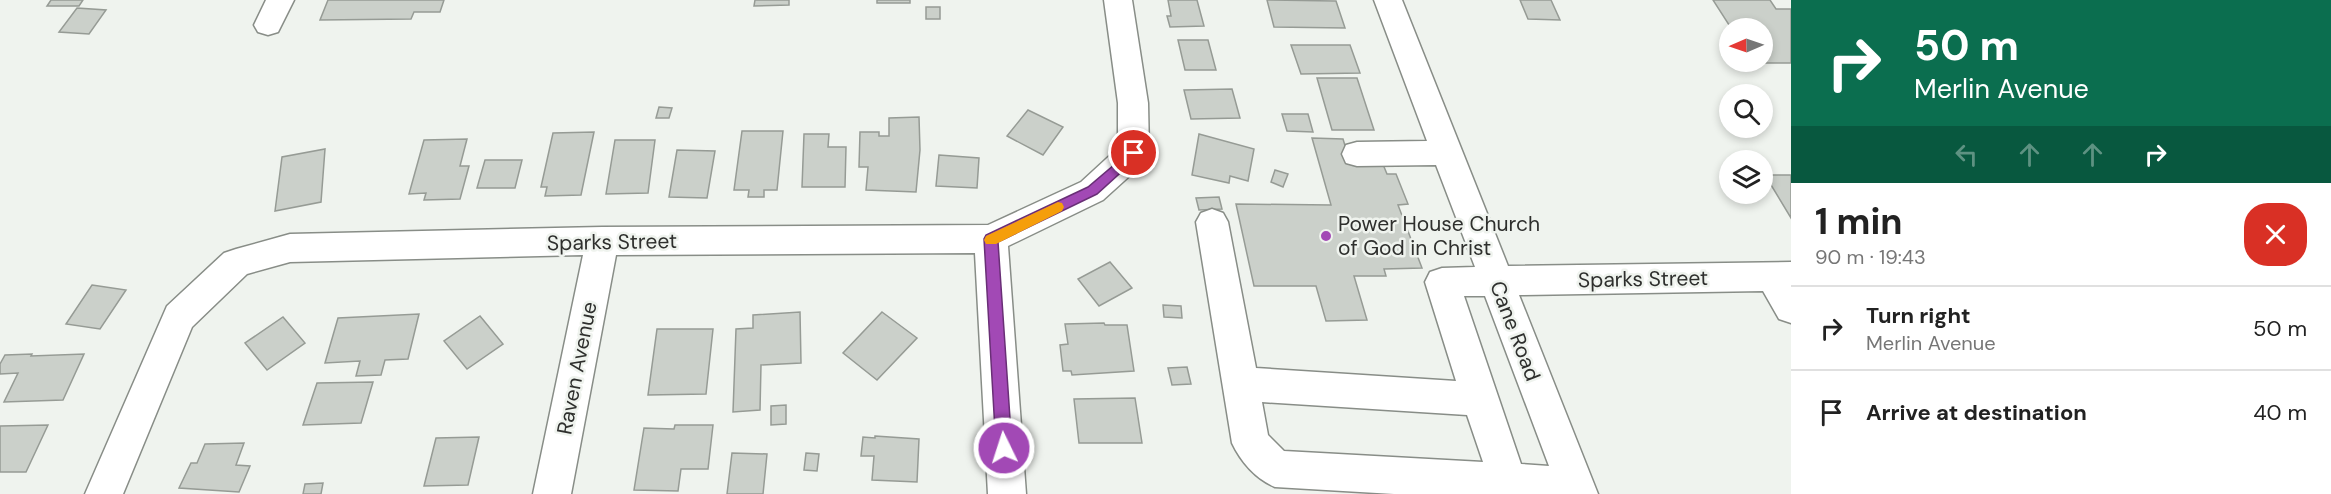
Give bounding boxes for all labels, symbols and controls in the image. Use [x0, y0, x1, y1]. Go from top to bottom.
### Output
north arrow [1719, 18, 1773, 72]
map controls [1719, 18, 1773, 204]
text: 50 m [1914, 18, 2019, 73]
icon: right [1815, 24, 1893, 102]
text: Merlin Avenue [1914, 71, 2089, 106]
button: search [1719, 84, 1773, 138]
pin [1108, 127, 1159, 178]
icon: arrive [1117, 136, 1150, 169]
icon: left [1950, 138, 1983, 171]
icon: ahead [2013, 138, 2046, 171]
icon: ahead [2076, 138, 2109, 171]
icon: right [2139, 138, 2172, 171]
button: layers [1719, 150, 1773, 204]
text: 1 min [1815, 198, 1903, 245]
button: close [2244, 203, 2307, 266]
place label: Power House Church of God in Christ [1338, 210, 1540, 262]
street label: Sparks Street [547, 227, 677, 257]
marker: Power House Church of God in Christ [1319, 229, 1333, 243]
text: 90 m · 19:43 [1815, 244, 1926, 270]
street label: Sparks Street [1578, 264, 1708, 294]
street label: Cane Road [1483, 277, 1547, 385]
street label: Raven Avenue [550, 299, 604, 437]
text: Turn right [1866, 301, 1971, 330]
icon: right [1815, 312, 1848, 345]
text: 50 m [2253, 314, 2307, 343]
text: Merlin Avenue [1866, 330, 1996, 356]
icon: arrive [1815, 396, 1848, 429]
text: Arrive at destination [1866, 398, 2087, 427]
text: 40 m [2253, 398, 2307, 427]
position arrow [972, 416, 1036, 480]

